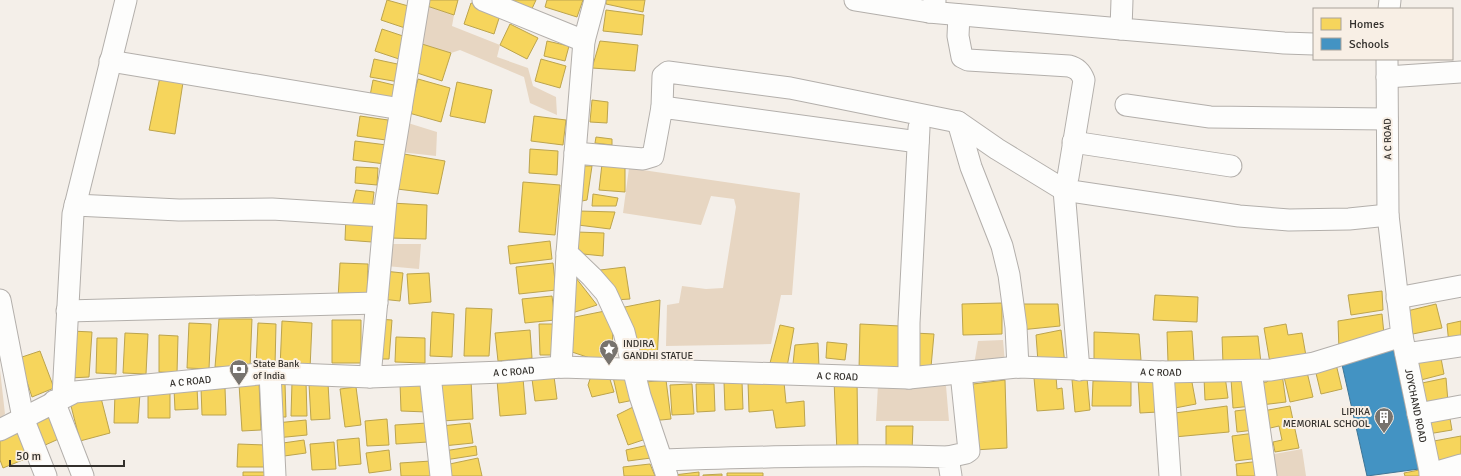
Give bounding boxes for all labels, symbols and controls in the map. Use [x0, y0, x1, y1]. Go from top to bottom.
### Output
legend [1313, 8, 1453, 60]
text: Homes [1349, 17, 1384, 32]
text: Schools [1349, 37, 1389, 52]
street label: A C ROAD [1382, 118, 1394, 160]
place icon: INDIRA GANDHI STATUE [598, 338, 620, 366]
place label: INDIRA GANDHI STATUE [623, 338, 693, 362]
bank icon: State Bank of India [228, 358, 250, 386]
place label: State Bank of India [253, 358, 299, 382]
street label: A C ROAD [493, 364, 535, 379]
street label: A C ROAD [1140, 366, 1182, 379]
street label: JOYCHAND ROAD [1402, 368, 1429, 444]
street label: A C ROAD [817, 370, 858, 383]
street label: A C ROAD [169, 374, 212, 390]
place label: LIPIKA MEMORIAL SCHOOL [1283, 406, 1370, 430]
building icon: LIPIKA MEMORIAL SCHOOL [1373, 406, 1395, 434]
scale bar [10, 442, 124, 468]
text: 50 m [16, 449, 41, 464]

